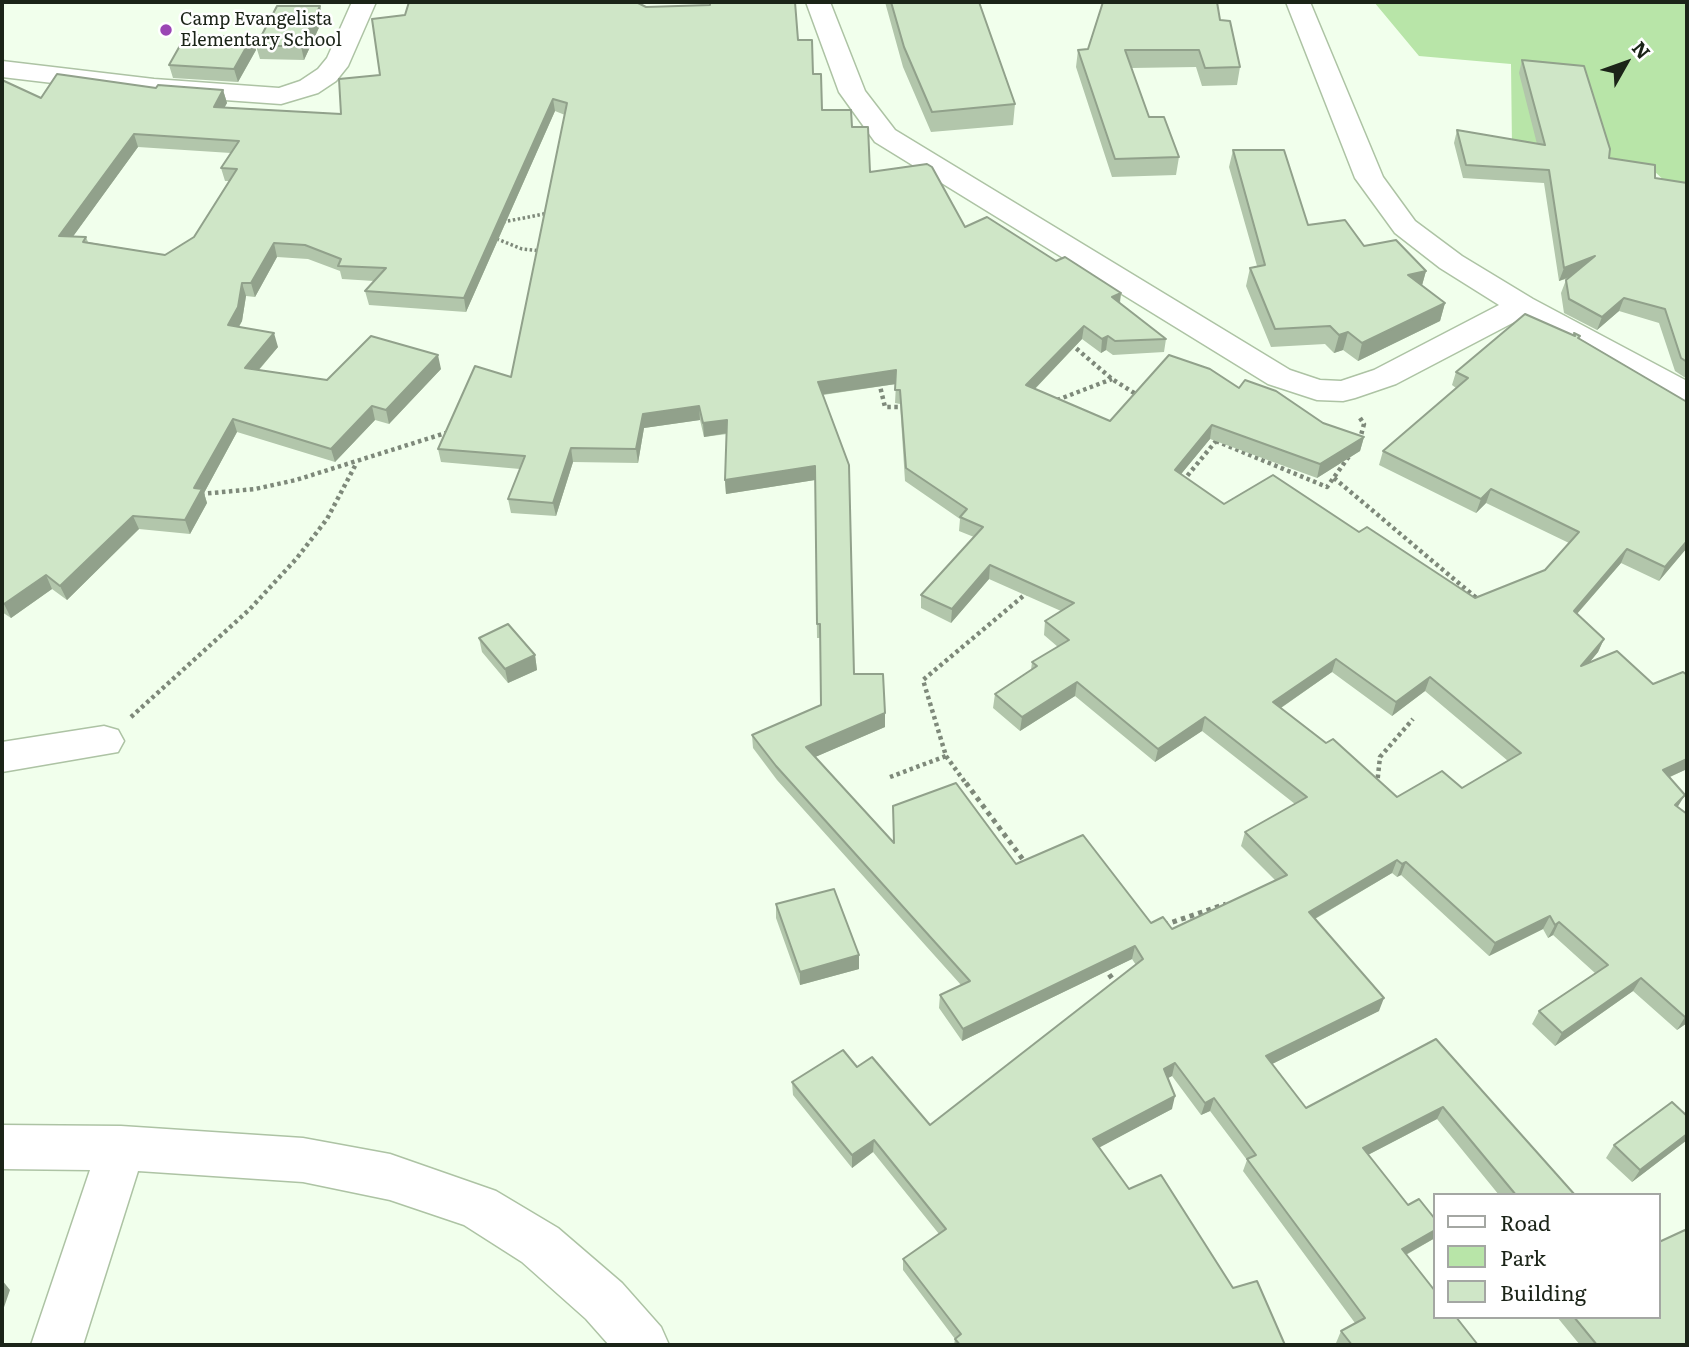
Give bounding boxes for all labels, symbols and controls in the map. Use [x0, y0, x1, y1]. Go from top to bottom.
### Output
place label: Camp Evangelista Elementary School [180, 9, 342, 52]
marker: Camp Evangelista Elementary School [158, 22, 174, 38]
north arrow [1591, 28, 1661, 98]
text: N [1626, 34, 1658, 65]
legend [1434, 1193, 1661, 1319]
text: Road [1500, 1206, 1551, 1237]
text: Park [1500, 1241, 1546, 1272]
text: Building [1500, 1276, 1586, 1307]

